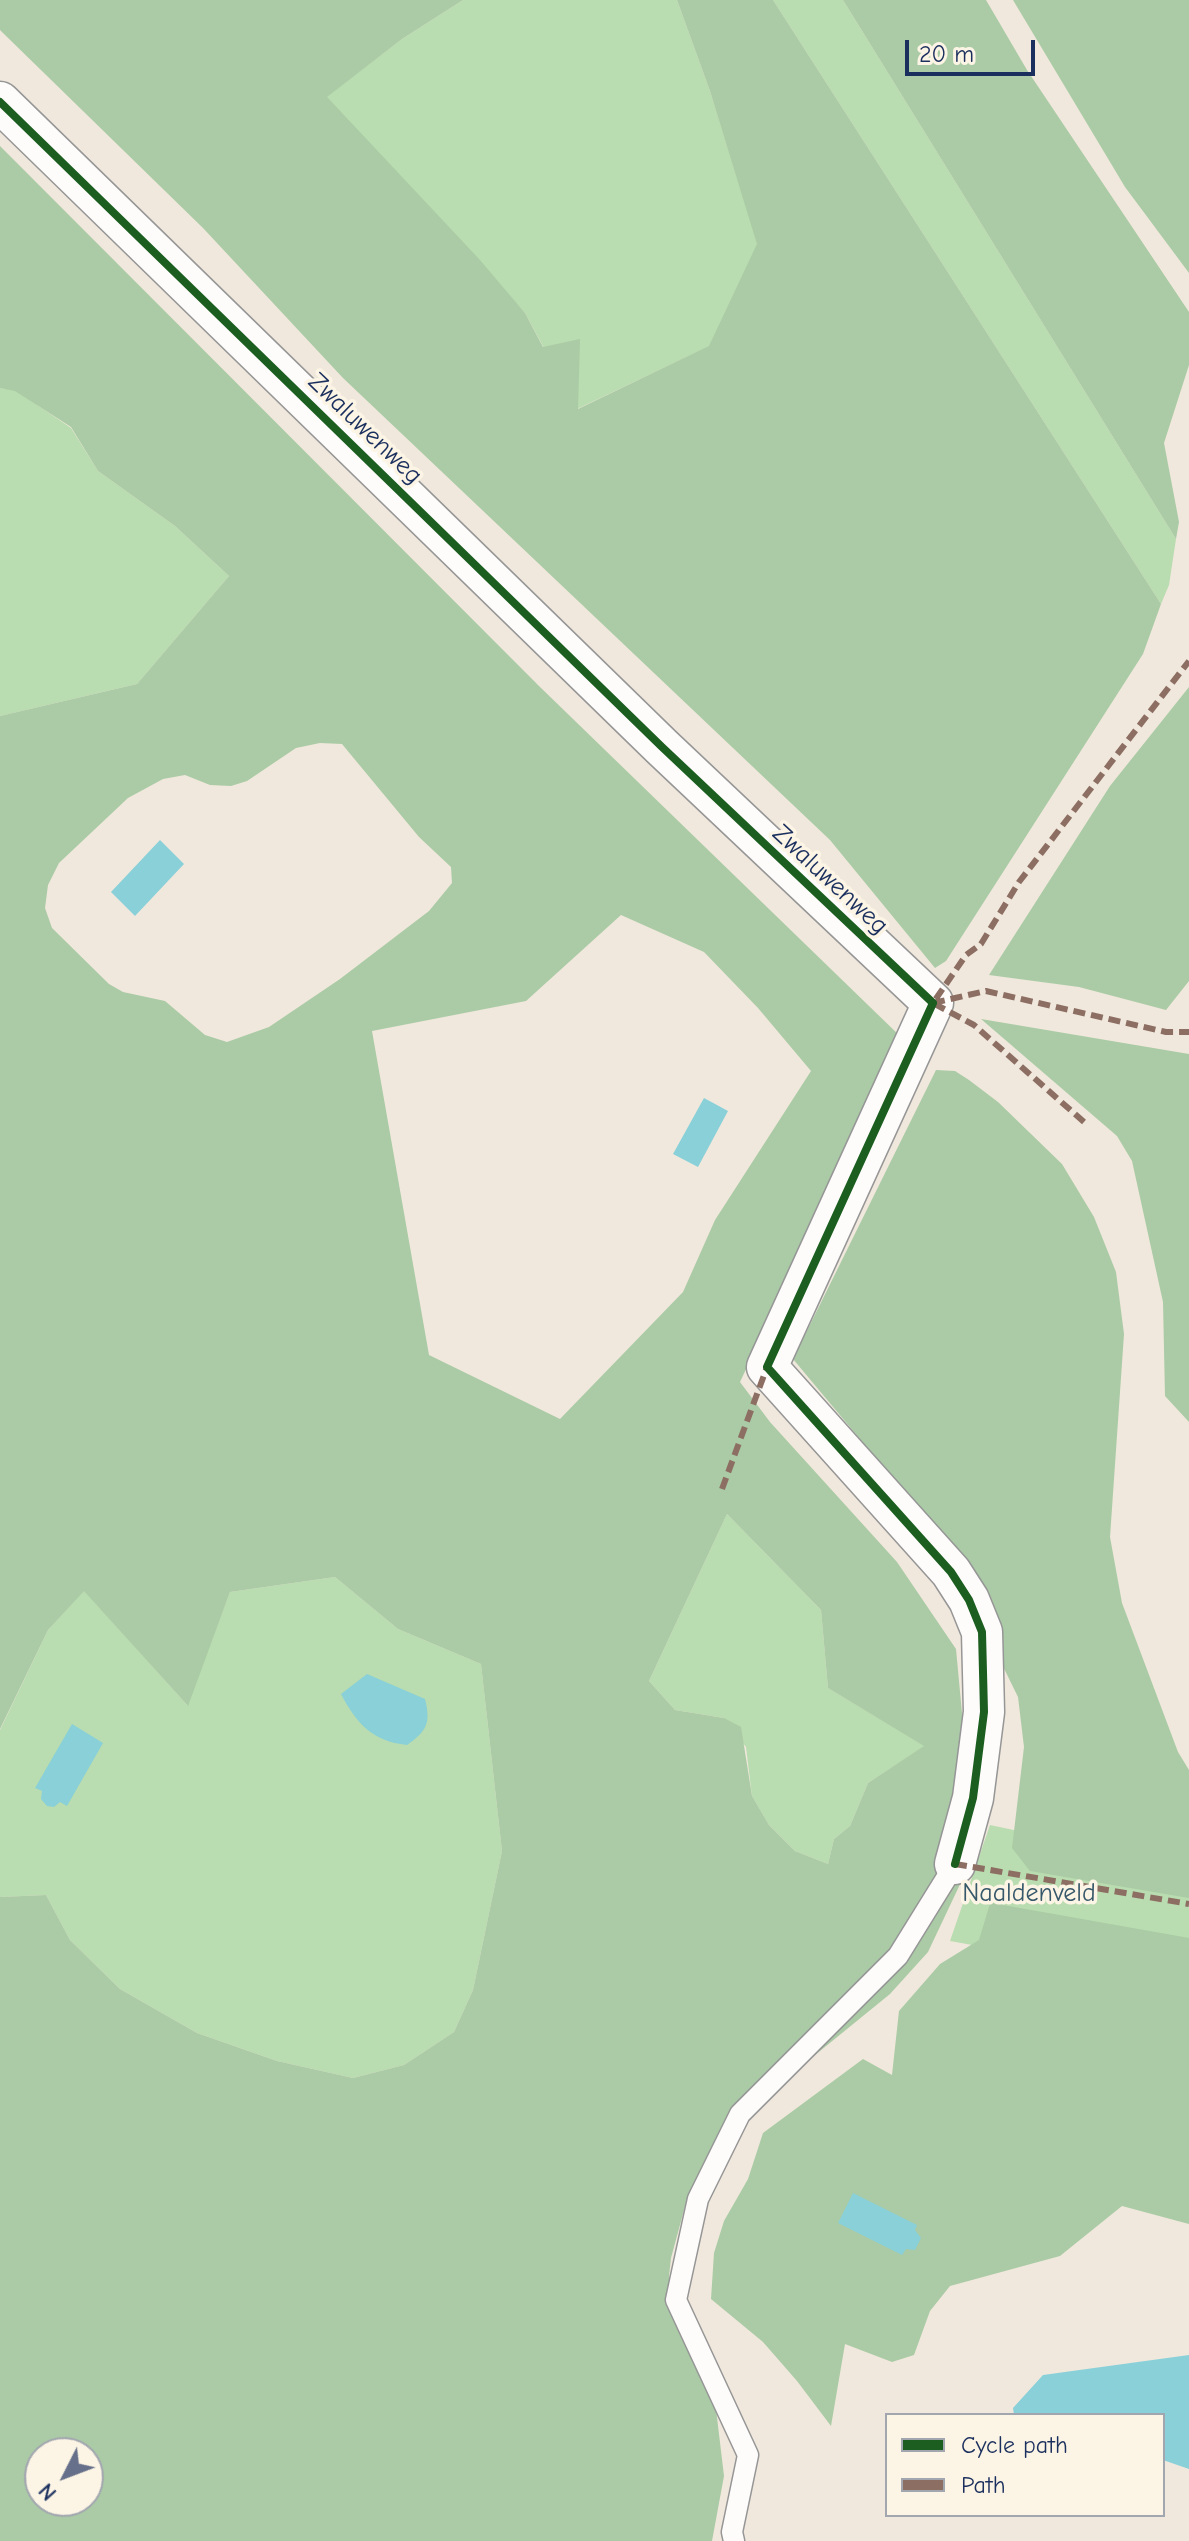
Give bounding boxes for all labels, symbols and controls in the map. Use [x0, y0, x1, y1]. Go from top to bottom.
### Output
scale bar [909, 24, 1039, 74]
text: 20 m [919, 40, 974, 68]
street label: Zwaluwenweg [301, 367, 429, 491]
street label: Zwaluwenweg [766, 818, 894, 942]
park label: Naaldenveld [962, 1878, 1096, 1910]
legend [885, 2413, 1165, 2517]
text: Cycle path [961, 2431, 1068, 2459]
north arrow [24, 2437, 104, 2517]
text: Path [961, 2471, 1006, 2499]
text: N [33, 2478, 62, 2506]

